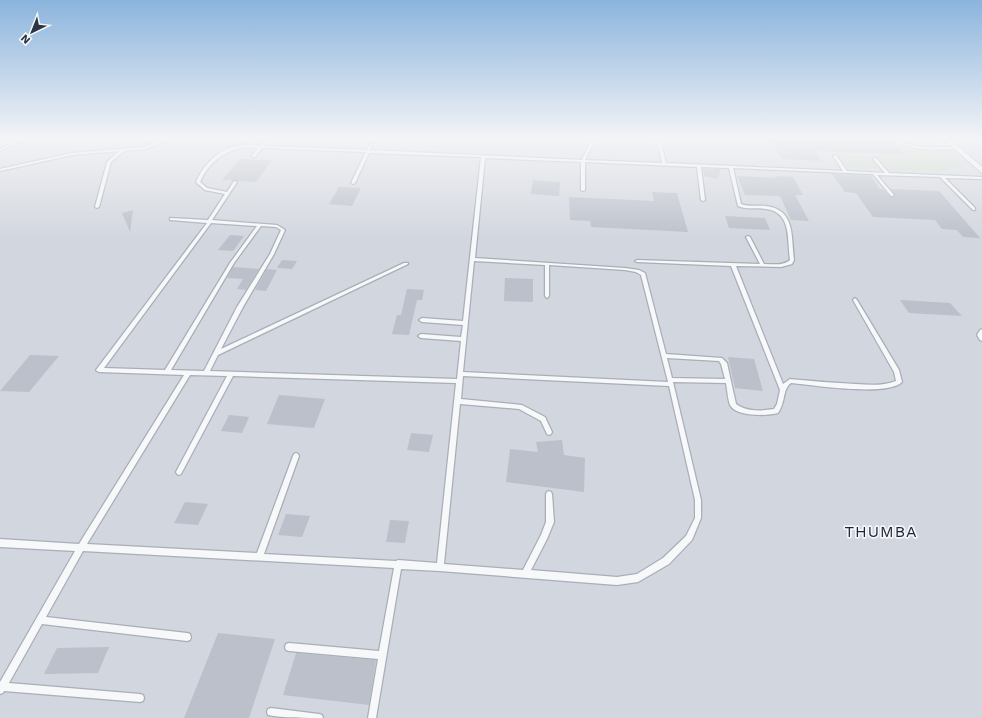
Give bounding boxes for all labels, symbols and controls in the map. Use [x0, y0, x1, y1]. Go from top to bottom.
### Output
north arrow [12, 12, 52, 52]
text: N [18, 31, 33, 46]
district label: THUMBA [844, 522, 918, 541]

